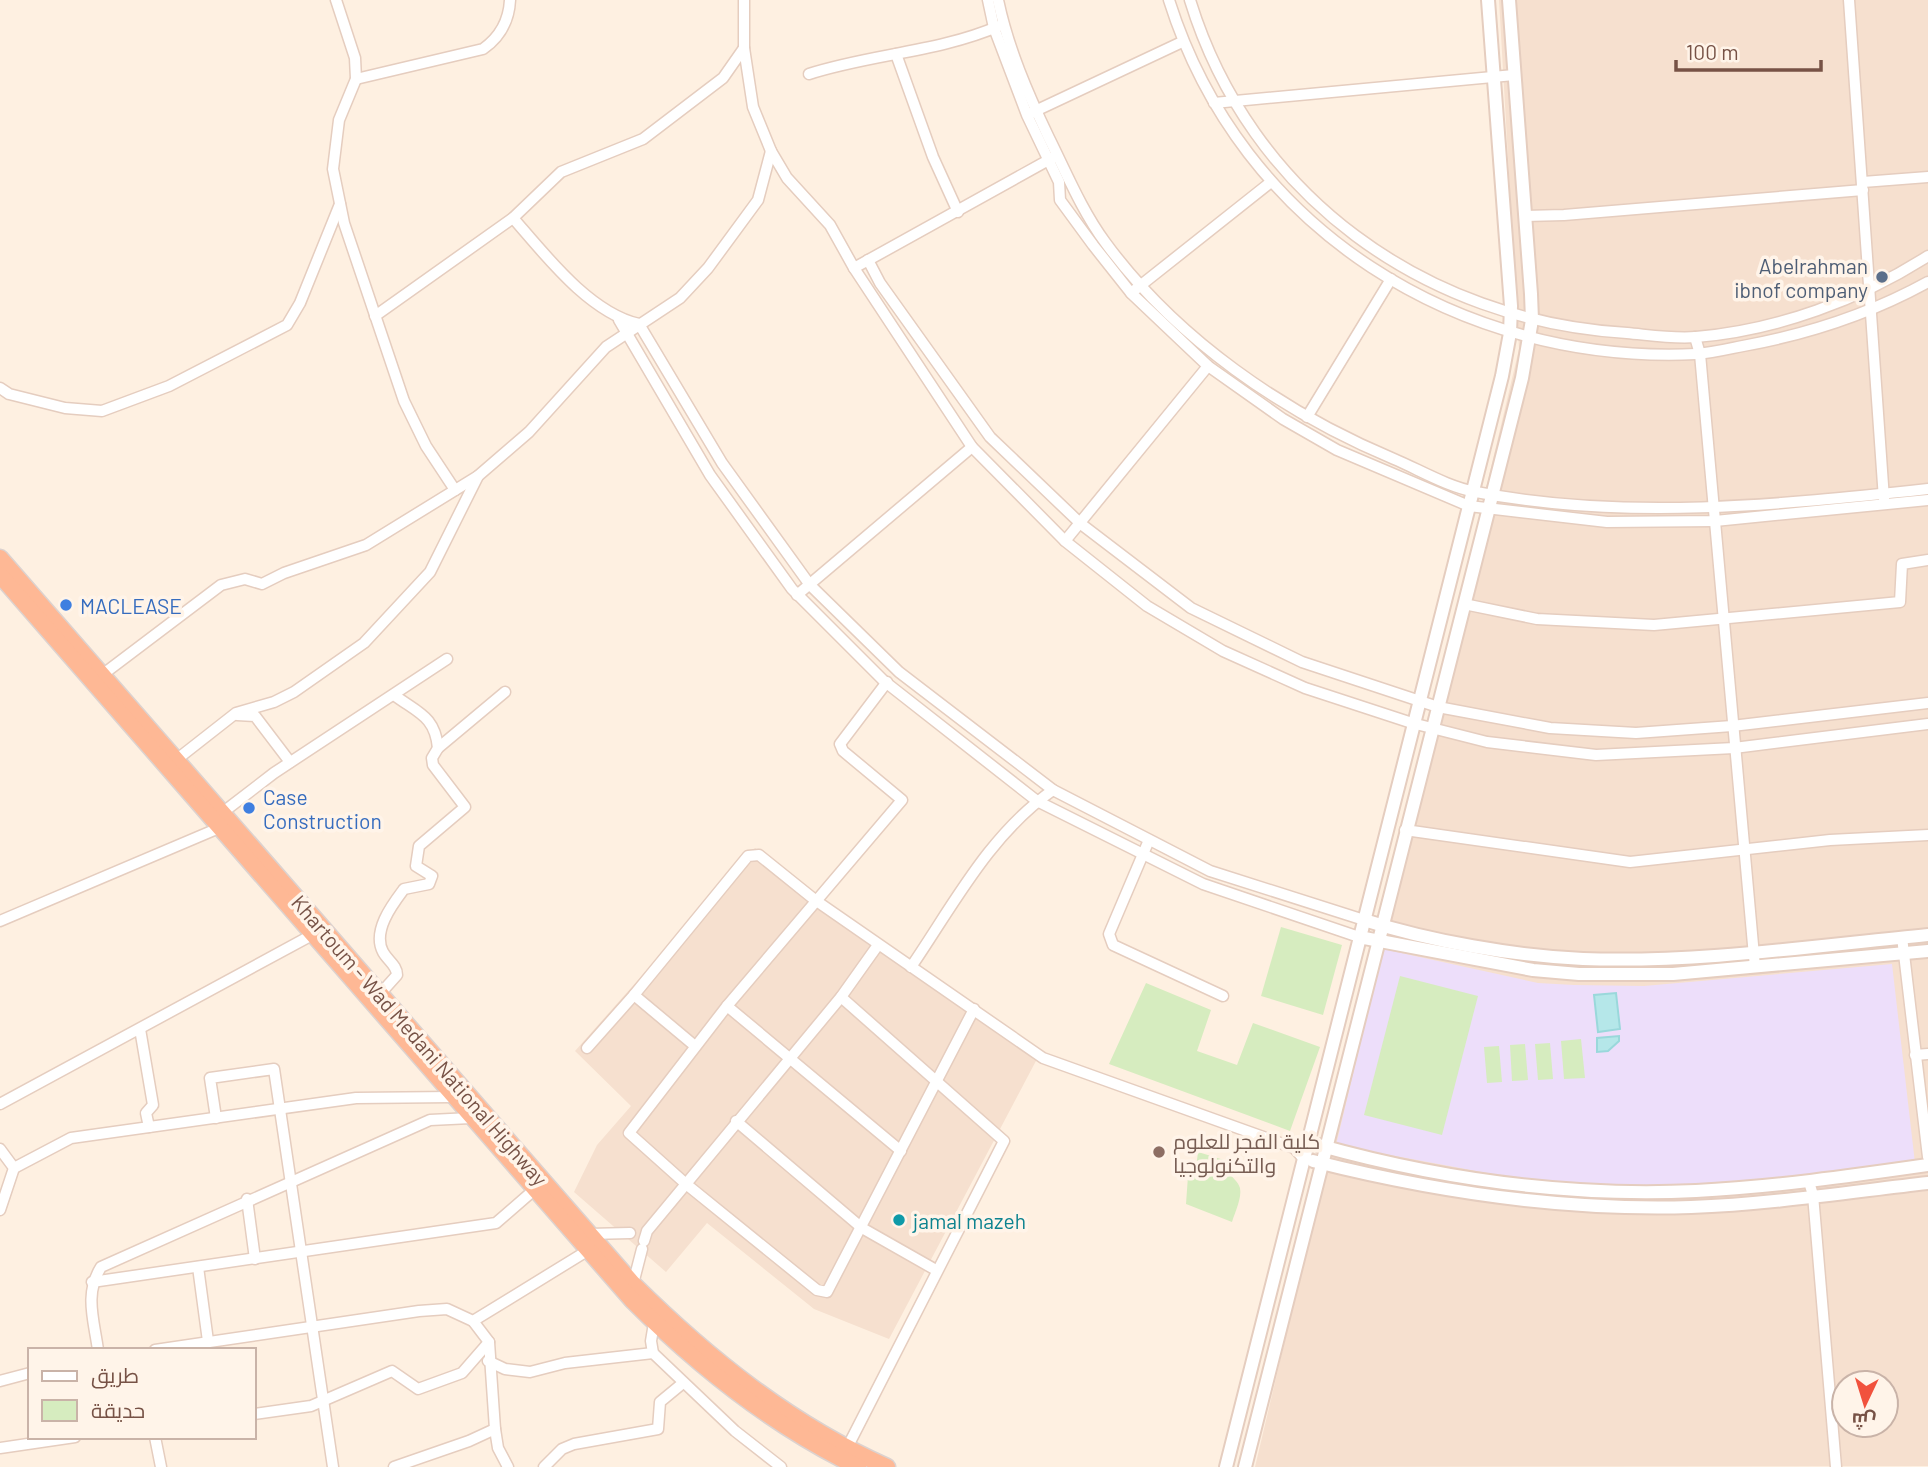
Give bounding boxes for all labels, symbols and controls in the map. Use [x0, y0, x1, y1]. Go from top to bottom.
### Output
scale bar [1676, 28, 1821, 72]
text: 100 m [1686, 39, 1739, 64]
place label: Abelrahman ibnof company [1734, 253, 1868, 302]
marker: Abelrahman ibnof company [1874, 269, 1890, 285]
place label: MACLEASE [80, 593, 182, 618]
marker: MACLEASE [58, 597, 74, 613]
place label: Case Construction [263, 784, 382, 833]
marker: Case Construction [241, 800, 257, 816]
street label: Khartoum - Wad Medani National Highway [287, 890, 553, 1191]
place label: كلية الفجر للعلوم والتكنولوجيا [1173, 1128, 1320, 1178]
marker: كلية الفجر للعلوم والتكنولوجيا [1151, 1144, 1167, 1160]
place label: jamal mazeh [912, 1208, 1026, 1233]
marker: jamal mazeh [891, 1212, 907, 1228]
legend [28, 1348, 256, 1439]
text: طريق [91, 1362, 139, 1389]
north arrow [1830, 1369, 1900, 1439]
text: حديقة [91, 1397, 145, 1422]
text: ش [1851, 1408, 1877, 1434]

